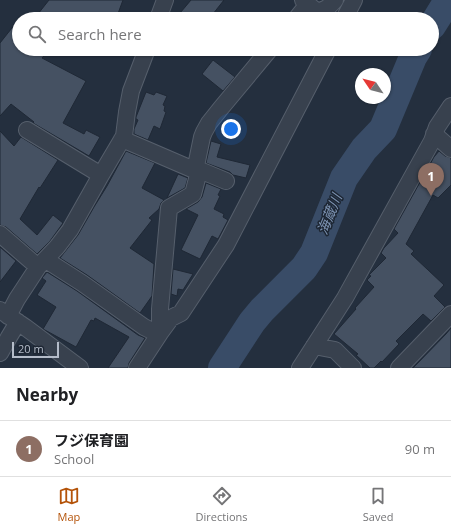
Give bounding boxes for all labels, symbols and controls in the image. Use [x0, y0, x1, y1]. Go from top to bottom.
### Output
search box [12, 12, 439, 56]
icon: search [26, 23, 48, 45]
text: Search here [58, 24, 142, 44]
north arrow [355, 68, 391, 104]
your location [221, 119, 241, 139]
pin: 1 [418, 163, 444, 196]
water label: 海蔵川 [312, 189, 346, 237]
scale bar [12, 340, 59, 359]
text: 20 m [18, 341, 44, 356]
text: Nearby [16, 383, 78, 406]
text: フジ保育園 [54, 430, 129, 450]
text: 1 [25, 440, 33, 458]
text: 90 m [405, 440, 435, 458]
text: School [54, 450, 94, 468]
tab: Map [58, 485, 80, 524]
tab: Directions [196, 485, 248, 524]
tab: Saved [363, 485, 393, 524]

